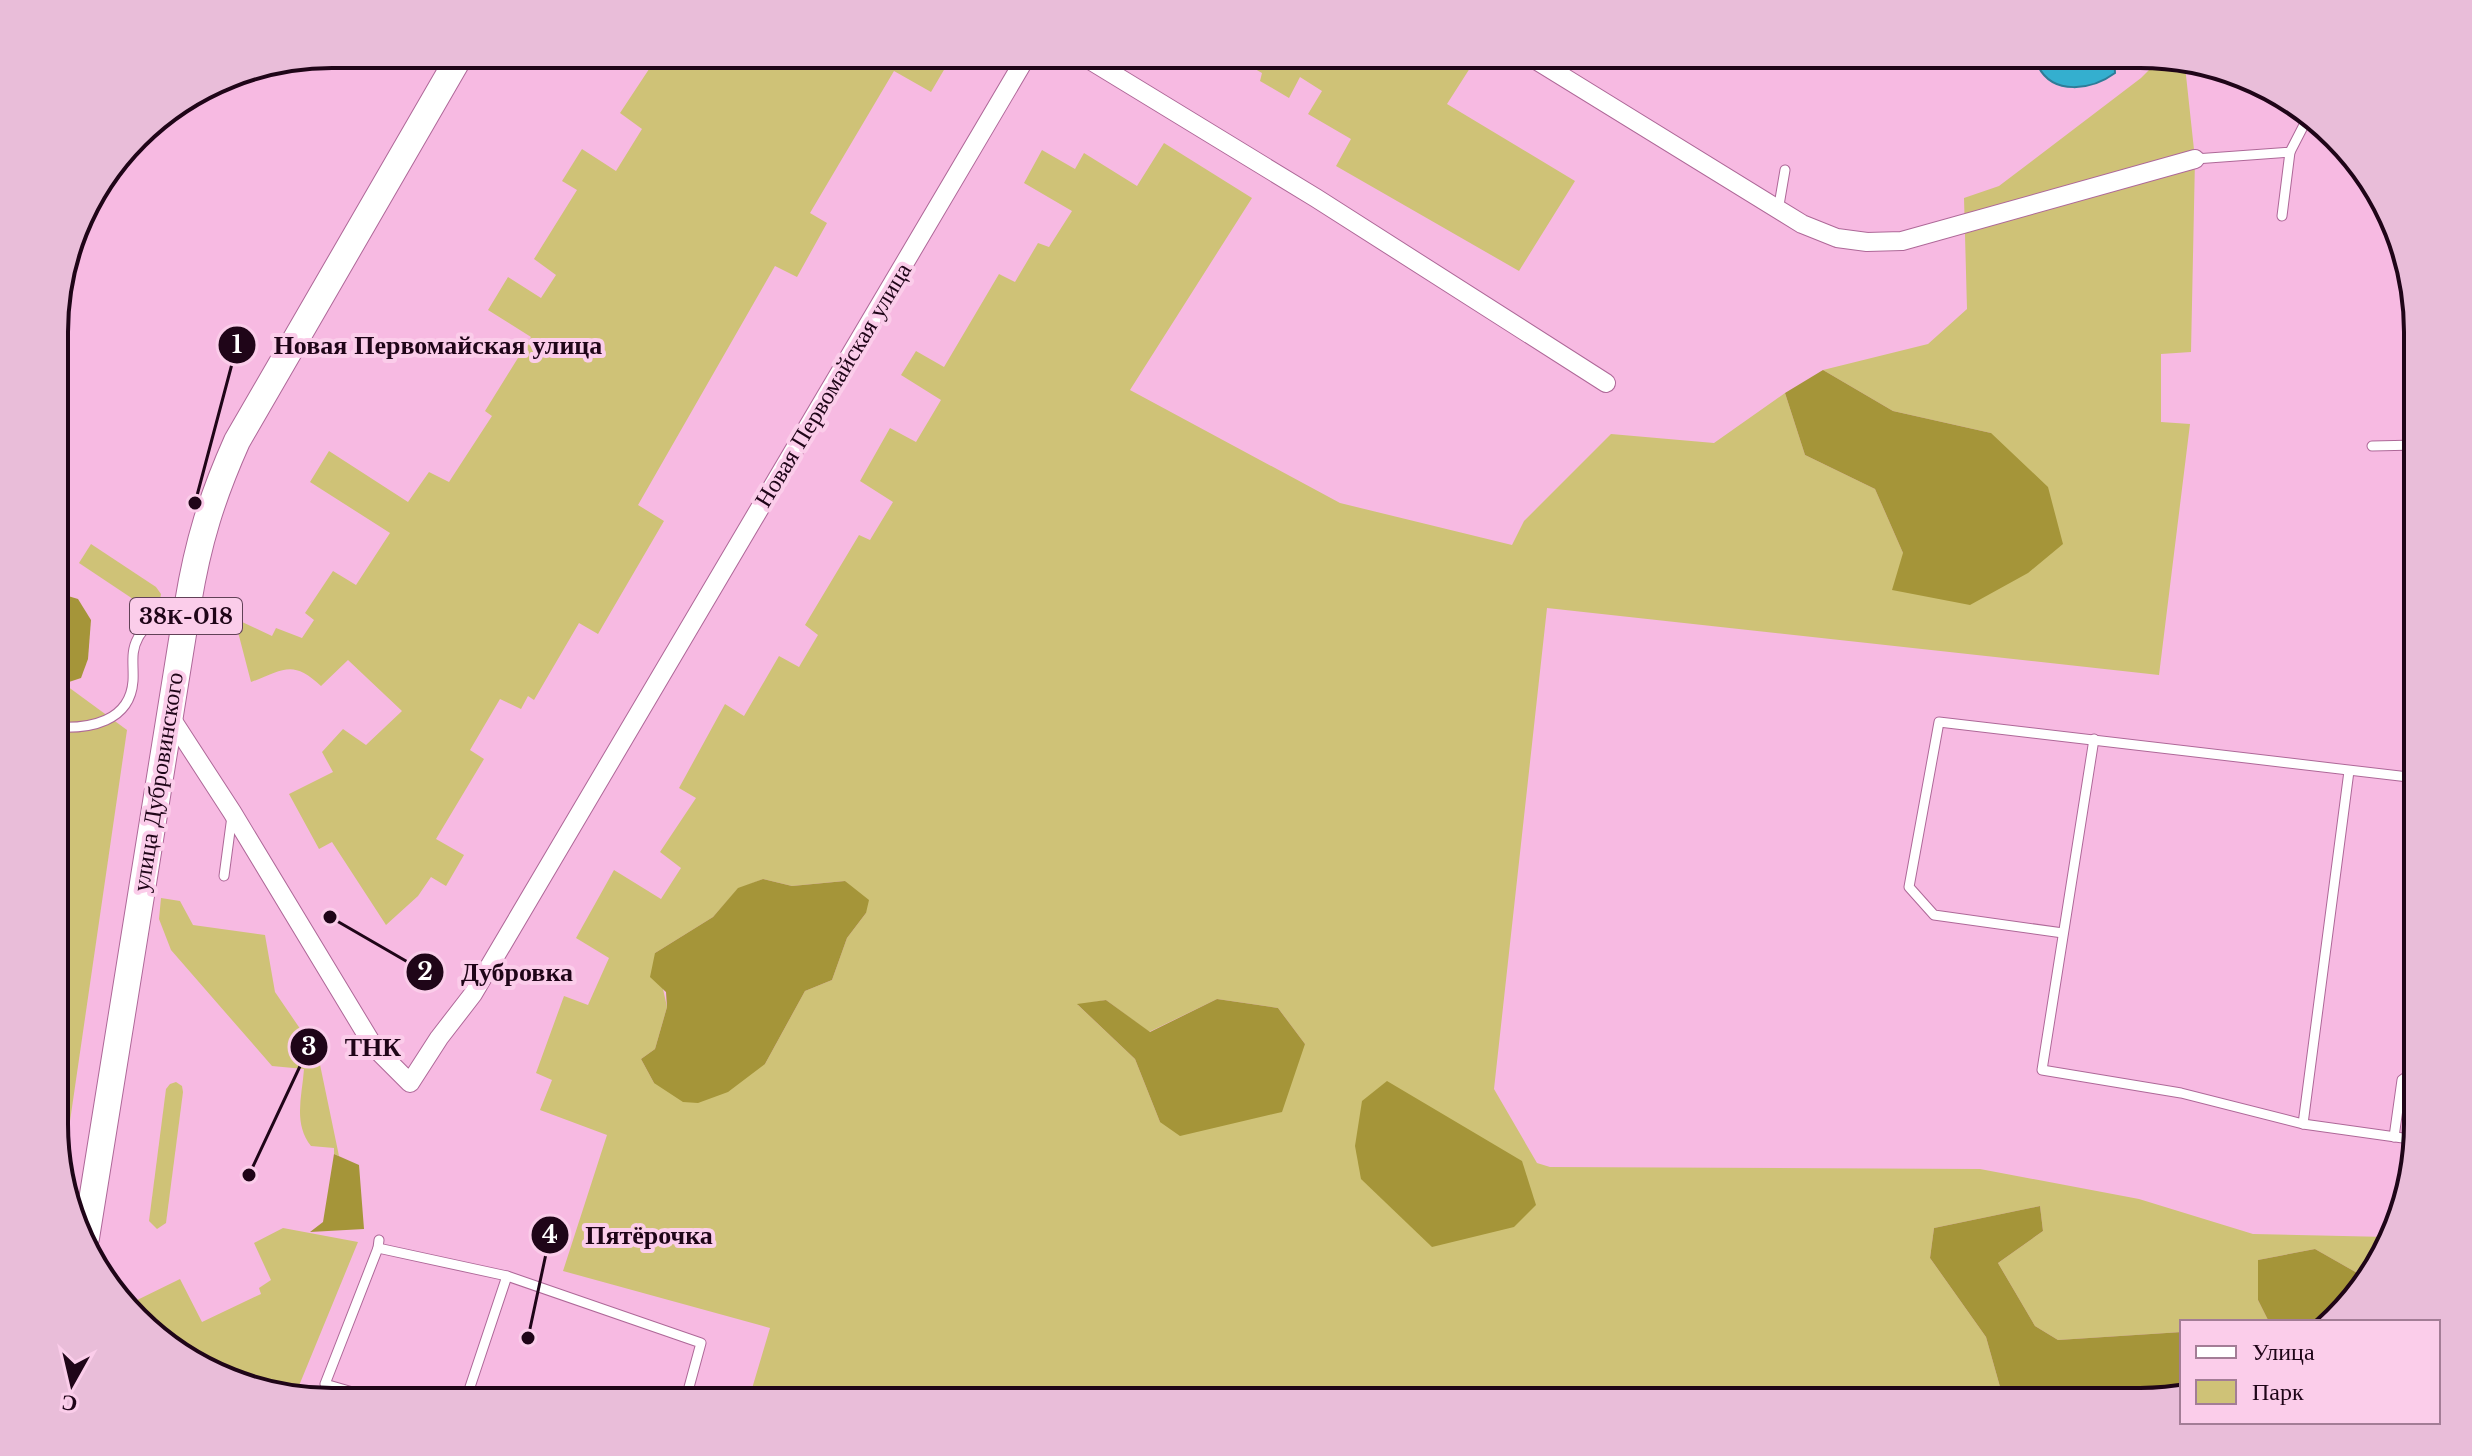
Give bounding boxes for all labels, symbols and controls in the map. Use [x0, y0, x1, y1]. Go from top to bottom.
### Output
street label: Новая Первомайская улица [748, 257, 917, 512]
callout: Новая Первомайская улица [217, 320, 618, 370]
text: Новая Первомайская улица [274, 329, 602, 361]
text: 1 [232, 330, 242, 359]
road number: 38К-018 [130, 598, 242, 634]
street label: улица Дубровинского [126, 670, 189, 894]
callout: Дубровка [405, 947, 589, 997]
text: Дубровка [461, 956, 573, 988]
text: 2 [417, 957, 433, 986]
callout: ТНК [289, 1022, 417, 1072]
text: ТНК [345, 1031, 401, 1063]
text: 3 [301, 1032, 317, 1061]
callout: Пятёрочка [530, 1210, 729, 1260]
text: Пятёрочка [585, 1219, 713, 1251]
text: 4 [542, 1220, 558, 1249]
legend [2180, 1320, 2440, 1424]
text: Улица [2252, 1337, 2315, 1366]
north arrow [32, 1344, 112, 1424]
text: Парк [2252, 1377, 2304, 1406]
text: С [60, 1389, 79, 1418]

